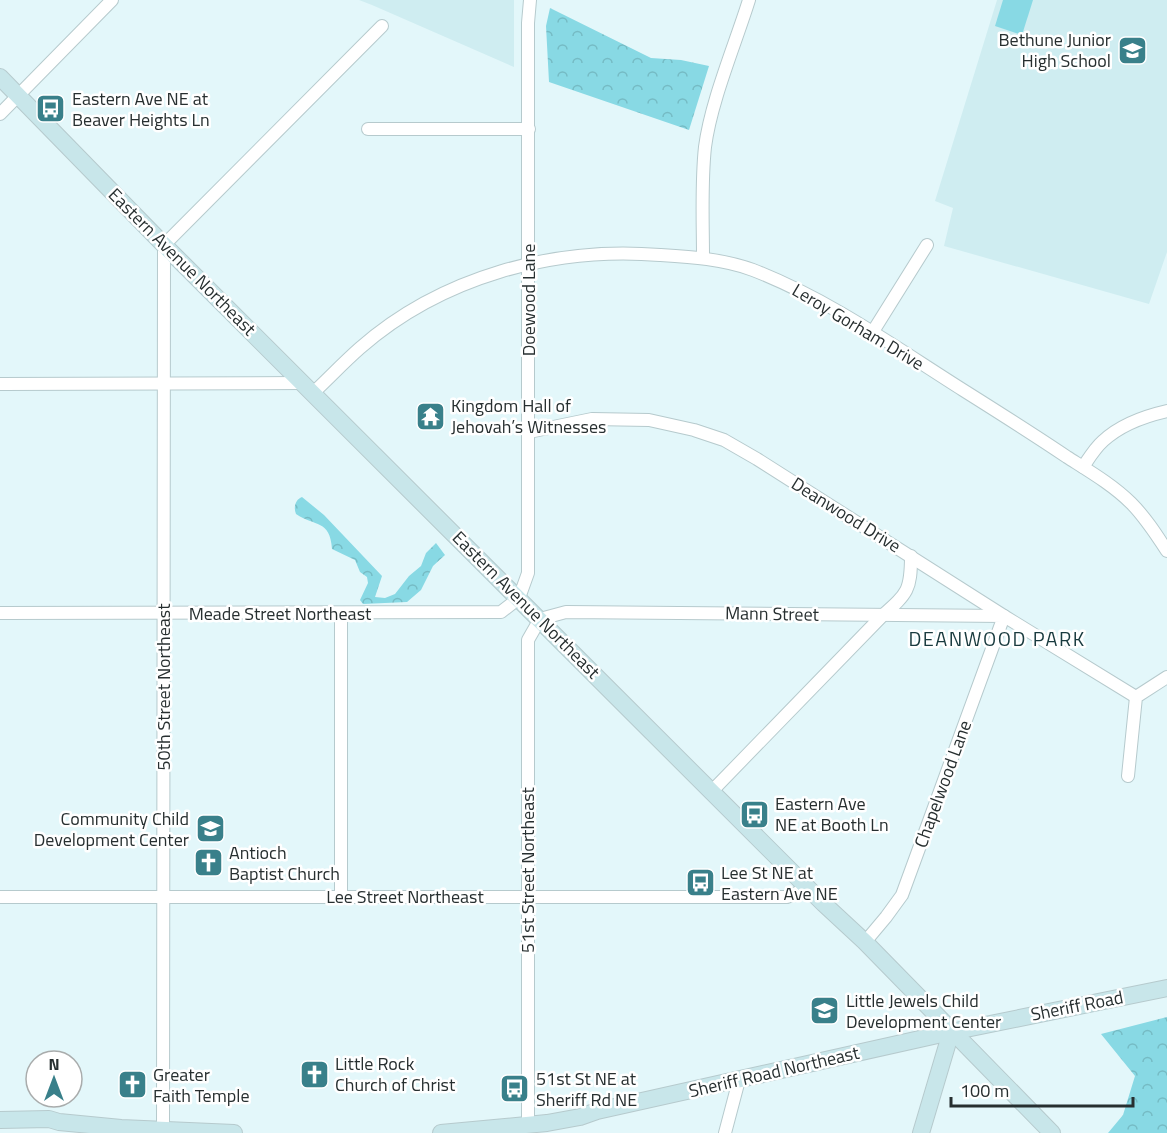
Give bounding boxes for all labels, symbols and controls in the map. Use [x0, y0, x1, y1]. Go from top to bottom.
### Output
place label: Bethune Junior High School [999, 26, 1111, 74]
school or university icon: Bethune Junior High School [1116, 34, 1148, 66]
place label: Eastern Ave NE at Beaver Heights Ln [72, 85, 210, 133]
bus stop icon: Eastern Ave NE at Beaver Heights Ln [35, 93, 67, 125]
street label: Eastern Avenue Northeast [102, 182, 263, 342]
street label: Doewood Lane [515, 244, 542, 356]
street label: Leroy Gorham Drive [787, 276, 929, 377]
place label: Kingdom Hall of Jehovah’s Witnesses [451, 392, 606, 440]
temple icon: Kingdom Hall of Jehovah’s Witnesses [414, 400, 446, 432]
street label: Deanwood Drive [786, 470, 906, 559]
street label: Eastern Avenue Northeast [446, 525, 607, 685]
street label: Mann Street [725, 599, 820, 628]
street label: Meade Street Northeast [189, 600, 372, 627]
street label: 50th Street Northeast [150, 603, 177, 771]
district label: DEANWOOD PARK [908, 623, 1086, 654]
street label: Chapelwood Lane [907, 716, 978, 851]
street label: 51st Street Northeast [514, 786, 541, 953]
place label: Eastern Ave NE at Booth Ln [775, 790, 889, 838]
bus stop icon: Eastern Ave NE at Booth Ln [738, 798, 770, 830]
place label: Community Child Development Center [34, 805, 189, 853]
school or university icon: Community Child Development Center [194, 813, 226, 845]
place label: Antioch Baptist Church [229, 839, 340, 887]
church icon: Antioch Baptist Church [192, 847, 224, 879]
place label: Lee St NE at Eastern Ave NE [721, 859, 838, 907]
bus stop icon: Lee St NE at Eastern Ave NE [684, 867, 716, 899]
street label: Lee Street Northeast [326, 883, 484, 910]
street label: Sheriff Road [1028, 983, 1125, 1028]
place label: Little Jewels Child Development Center [846, 987, 1001, 1035]
school or university icon: Little Jewels Child Development Center [809, 995, 841, 1027]
street label: Sheriff Road Northeast [686, 1039, 862, 1104]
north arrow [24, 1049, 84, 1109]
place label: Little Rock Church of Christ [335, 1050, 456, 1098]
text: N [48, 1052, 60, 1076]
church icon: Little Rock Church of Christ [298, 1058, 330, 1090]
place label: Greater Faith Temple [153, 1061, 249, 1109]
place label: 51st St NE at Sheriff Rd NE [536, 1065, 637, 1113]
church icon: Greater Faith Temple [116, 1069, 148, 1101]
scale bar [951, 1070, 1132, 1108]
bus stop icon: 51st St NE at Sheriff Rd NE [499, 1073, 531, 1105]
text: 100 m [960, 1077, 1009, 1104]

